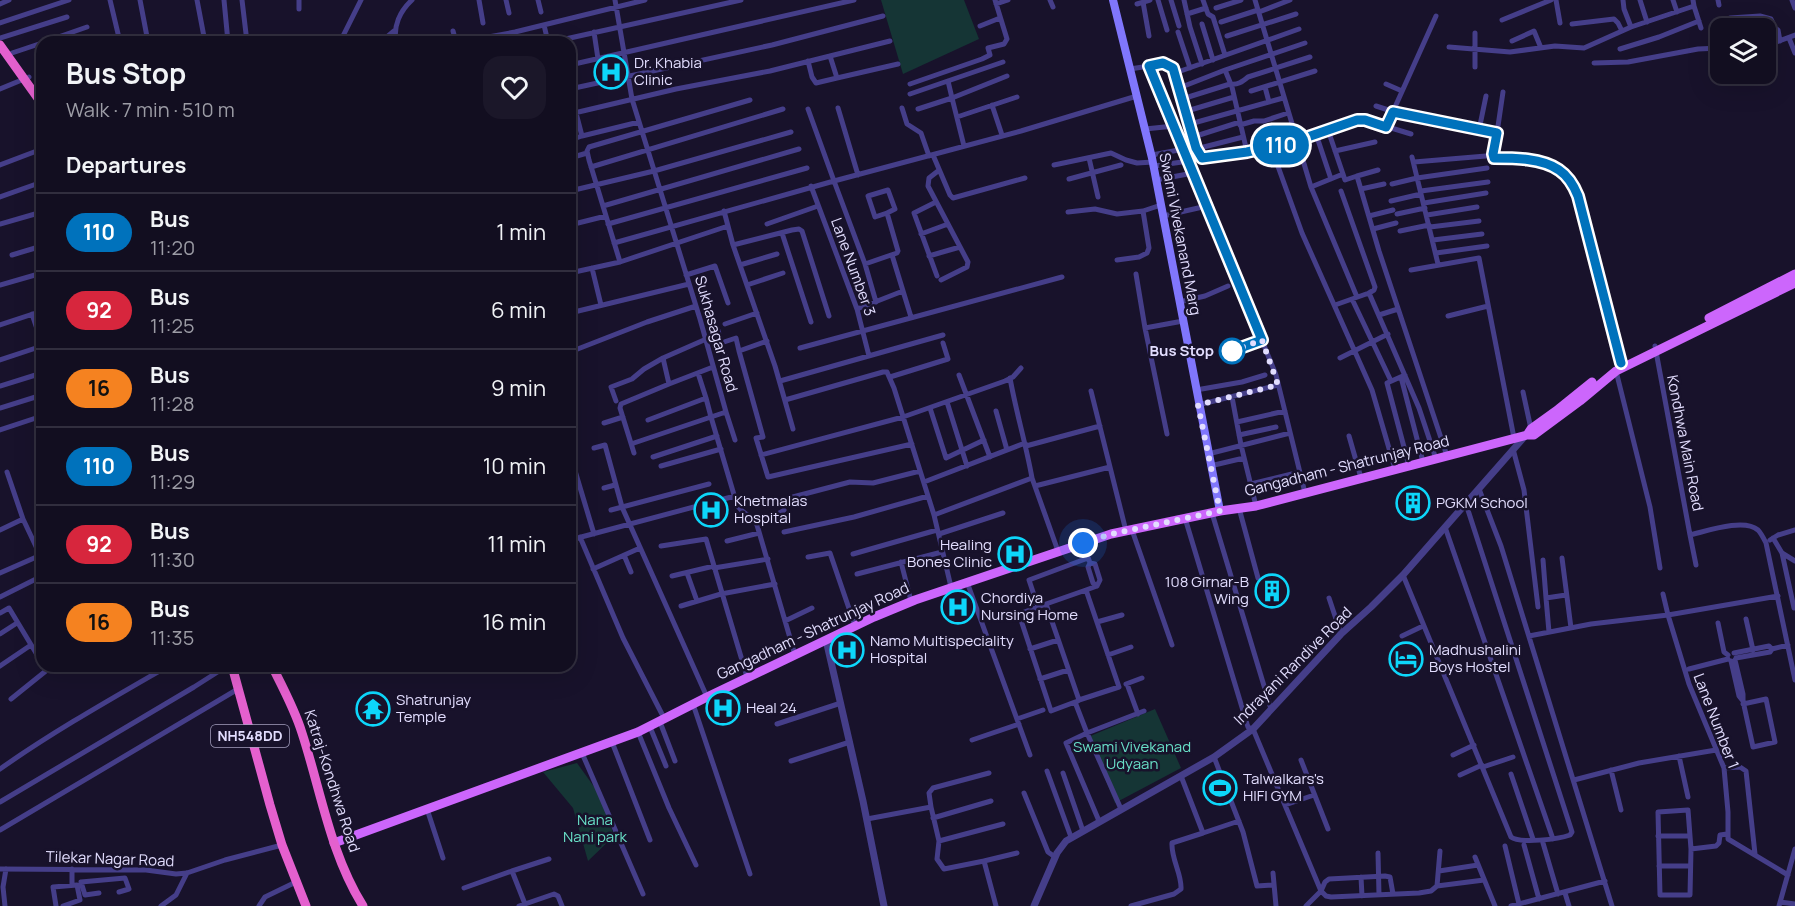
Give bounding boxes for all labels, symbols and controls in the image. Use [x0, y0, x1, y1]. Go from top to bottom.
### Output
map controls [1710, 18, 1776, 84]
button: layers [1710, 18, 1776, 84]
place label: Dr. Khabia Clinic [634, 52, 702, 90]
text: Bus Stop [66, 54, 186, 92]
hospital icon: Dr. Khabia Clinic [593, 54, 629, 90]
button: heart [483, 56, 546, 119]
text: Walk · 7 min · 510 m [66, 96, 235, 123]
line badge: 110 [1246, 126, 1316, 164]
text: 110 [1265, 131, 1297, 159]
text: Departures [66, 150, 186, 180]
street label: Swami Vivekanand Marg [1154, 151, 1207, 317]
text: Bus [150, 204, 190, 234]
street label: Lane Number 3 [826, 215, 881, 319]
text: 1 min [496, 217, 546, 247]
text: 110 [83, 218, 115, 246]
text: 11:20 [150, 234, 195, 261]
street label: Sukhasagar Road [690, 273, 743, 395]
text: Bus [150, 282, 190, 312]
text: 6 min [491, 295, 546, 325]
text: 92 [86, 296, 112, 324]
text: 11:25 [150, 312, 195, 339]
marker: Bus Stop [1219, 338, 1245, 364]
place label: Bus Stop [1150, 340, 1214, 361]
text: Bus [150, 360, 190, 390]
text: 9 min [491, 373, 546, 403]
street label: Kondhwa Main Road [1662, 373, 1709, 513]
text: 16 [88, 374, 110, 402]
text: 11:28 [150, 390, 195, 417]
street label: Gangadham - Shatrunjay Road [1242, 430, 1451, 501]
text: Bus [150, 438, 190, 468]
text: 10 min [483, 451, 546, 481]
text: 110 [83, 452, 115, 480]
text: 11:29 [150, 468, 195, 495]
building icon: PGKM School [1395, 485, 1431, 521]
place label: Khetmalas Hospital [734, 490, 807, 528]
hospital icon: Khetmalas Hospital [693, 492, 729, 528]
place label: PGKM School [1436, 492, 1528, 513]
text: Bus [150, 516, 190, 546]
your location [1068, 528, 1098, 558]
text: 11 min [488, 529, 546, 559]
text: 92 [86, 530, 112, 558]
place label: Healing Bones Clinic [907, 534, 992, 572]
hospital icon: Healing Bones Clinic [997, 536, 1033, 572]
text: 11:30 [150, 546, 195, 573]
place label: 108 Girnar-B Wing [1165, 571, 1249, 609]
building icon: 108 Girnar-B Wing [1254, 573, 1290, 609]
street label: Gangadham - Shatrunjay Road [713, 577, 912, 684]
place label: Chordiya Nursing Home [981, 587, 1078, 625]
hospital icon: Chordiya Nursing Home [940, 589, 976, 625]
text: Bus [150, 594, 190, 624]
street label: Indrayani Randive Road [1229, 602, 1356, 729]
text: 16 min [483, 607, 546, 637]
text: 16 [88, 608, 110, 636]
text: 11:35 [150, 624, 194, 651]
place label: Namo Multispeciality Hospital [870, 630, 1014, 668]
hospital icon: Namo Multispeciality Hospital [829, 632, 865, 668]
place label: Madhushalini Boys Hostel [1429, 639, 1521, 677]
hotel icon: Madhushalini Boys Hostel [1388, 641, 1424, 677]
street label: Lane Number 1 [1689, 670, 1744, 771]
place label: Shatrunjay Temple [396, 689, 471, 727]
hospital icon: Heal 24 [705, 690, 741, 726]
temple icon: Shatrunjay Temple [355, 691, 391, 727]
place label: Heal 24 [746, 697, 797, 718]
street label: Katraj-Kondhwa Road [300, 707, 365, 855]
road number: NH548DD [211, 725, 289, 747]
park label: Swami Vivekanad Udyaan [1073, 736, 1191, 774]
place label: Talwalkars's HIFI GYM [1243, 768, 1324, 806]
sports icon: Talwalkars's HIFI GYM [1202, 770, 1238, 806]
park label: Nana Nani park [563, 809, 628, 847]
street label: Tilekar Nagar Road [45, 846, 175, 871]

